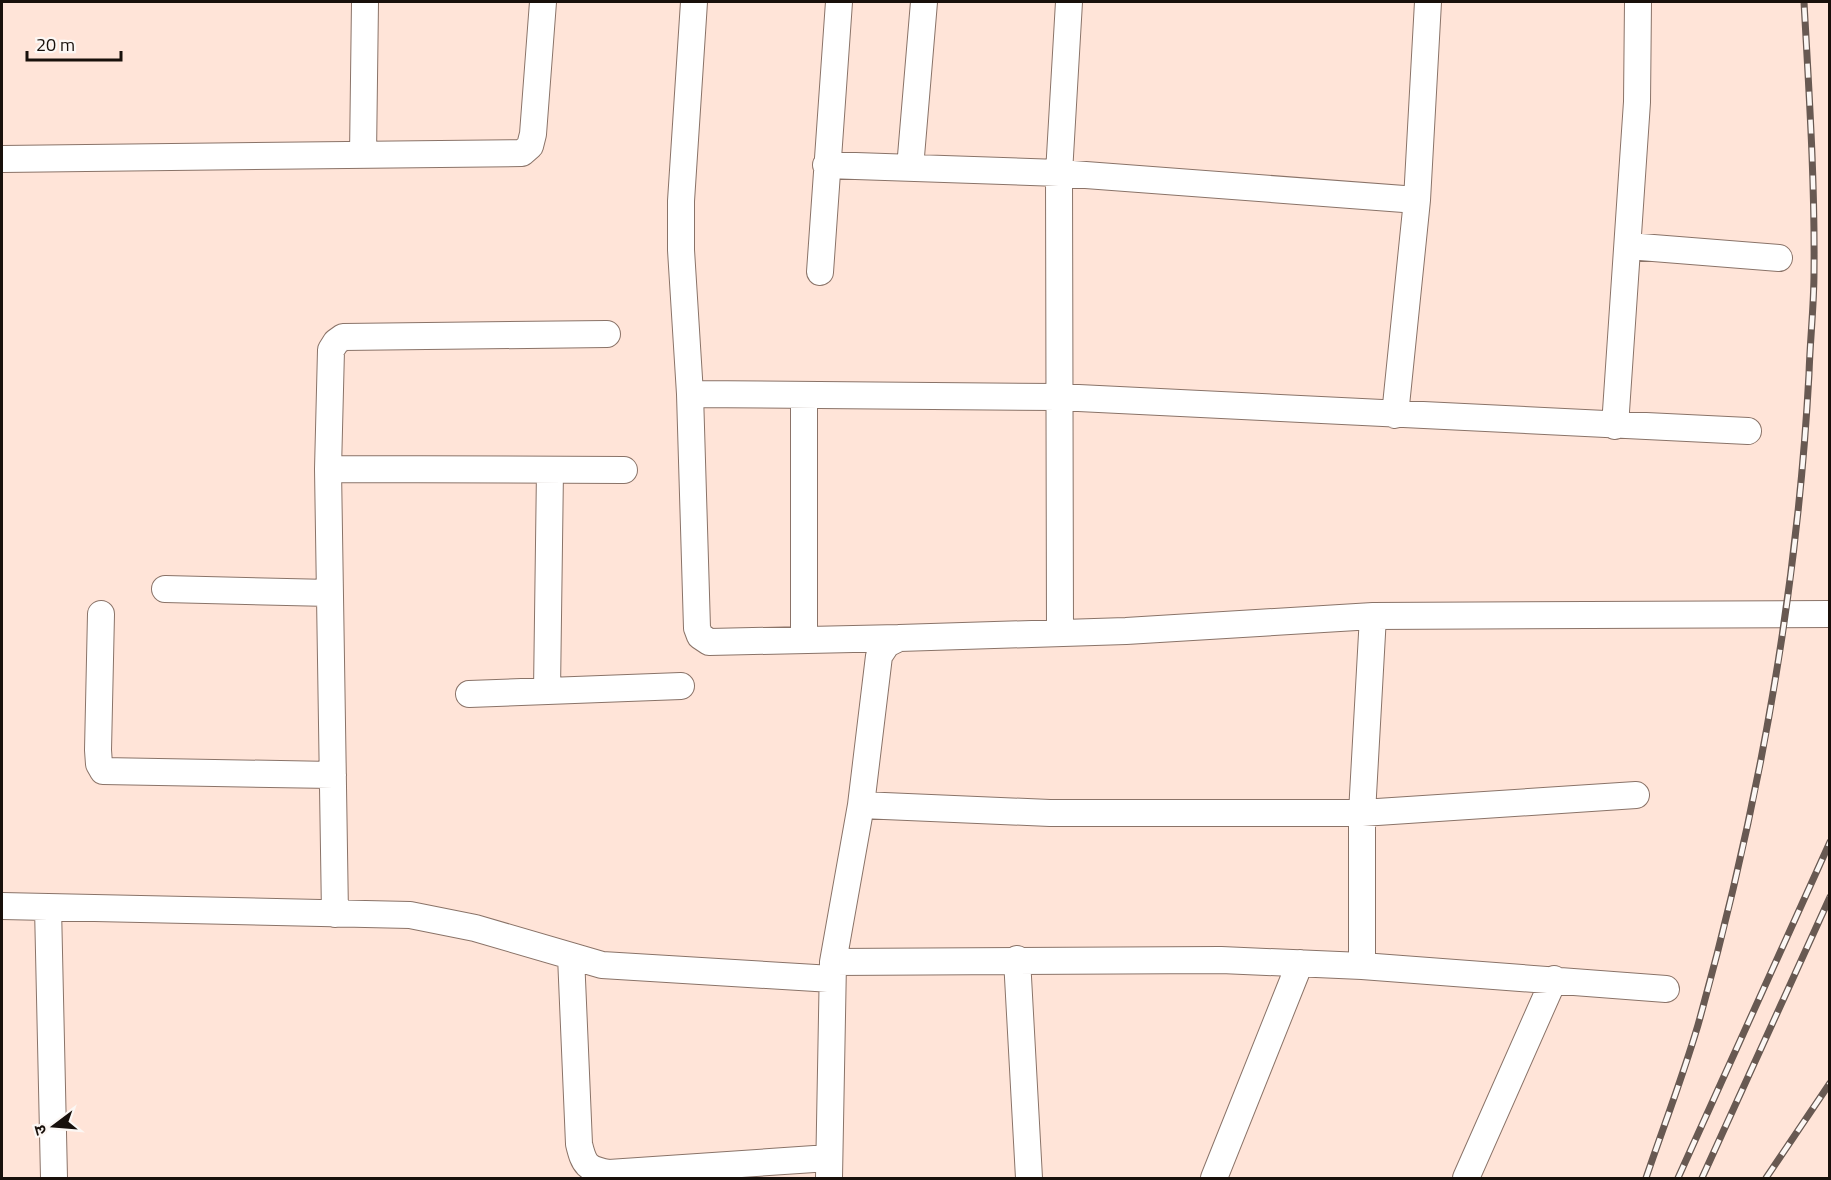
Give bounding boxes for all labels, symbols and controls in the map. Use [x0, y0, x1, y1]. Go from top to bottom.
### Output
scale bar [27, 24, 122, 62]
text: 20 m [36, 31, 75, 58]
north arrow [24, 1096, 84, 1156]
text: उ [27, 1122, 52, 1138]

